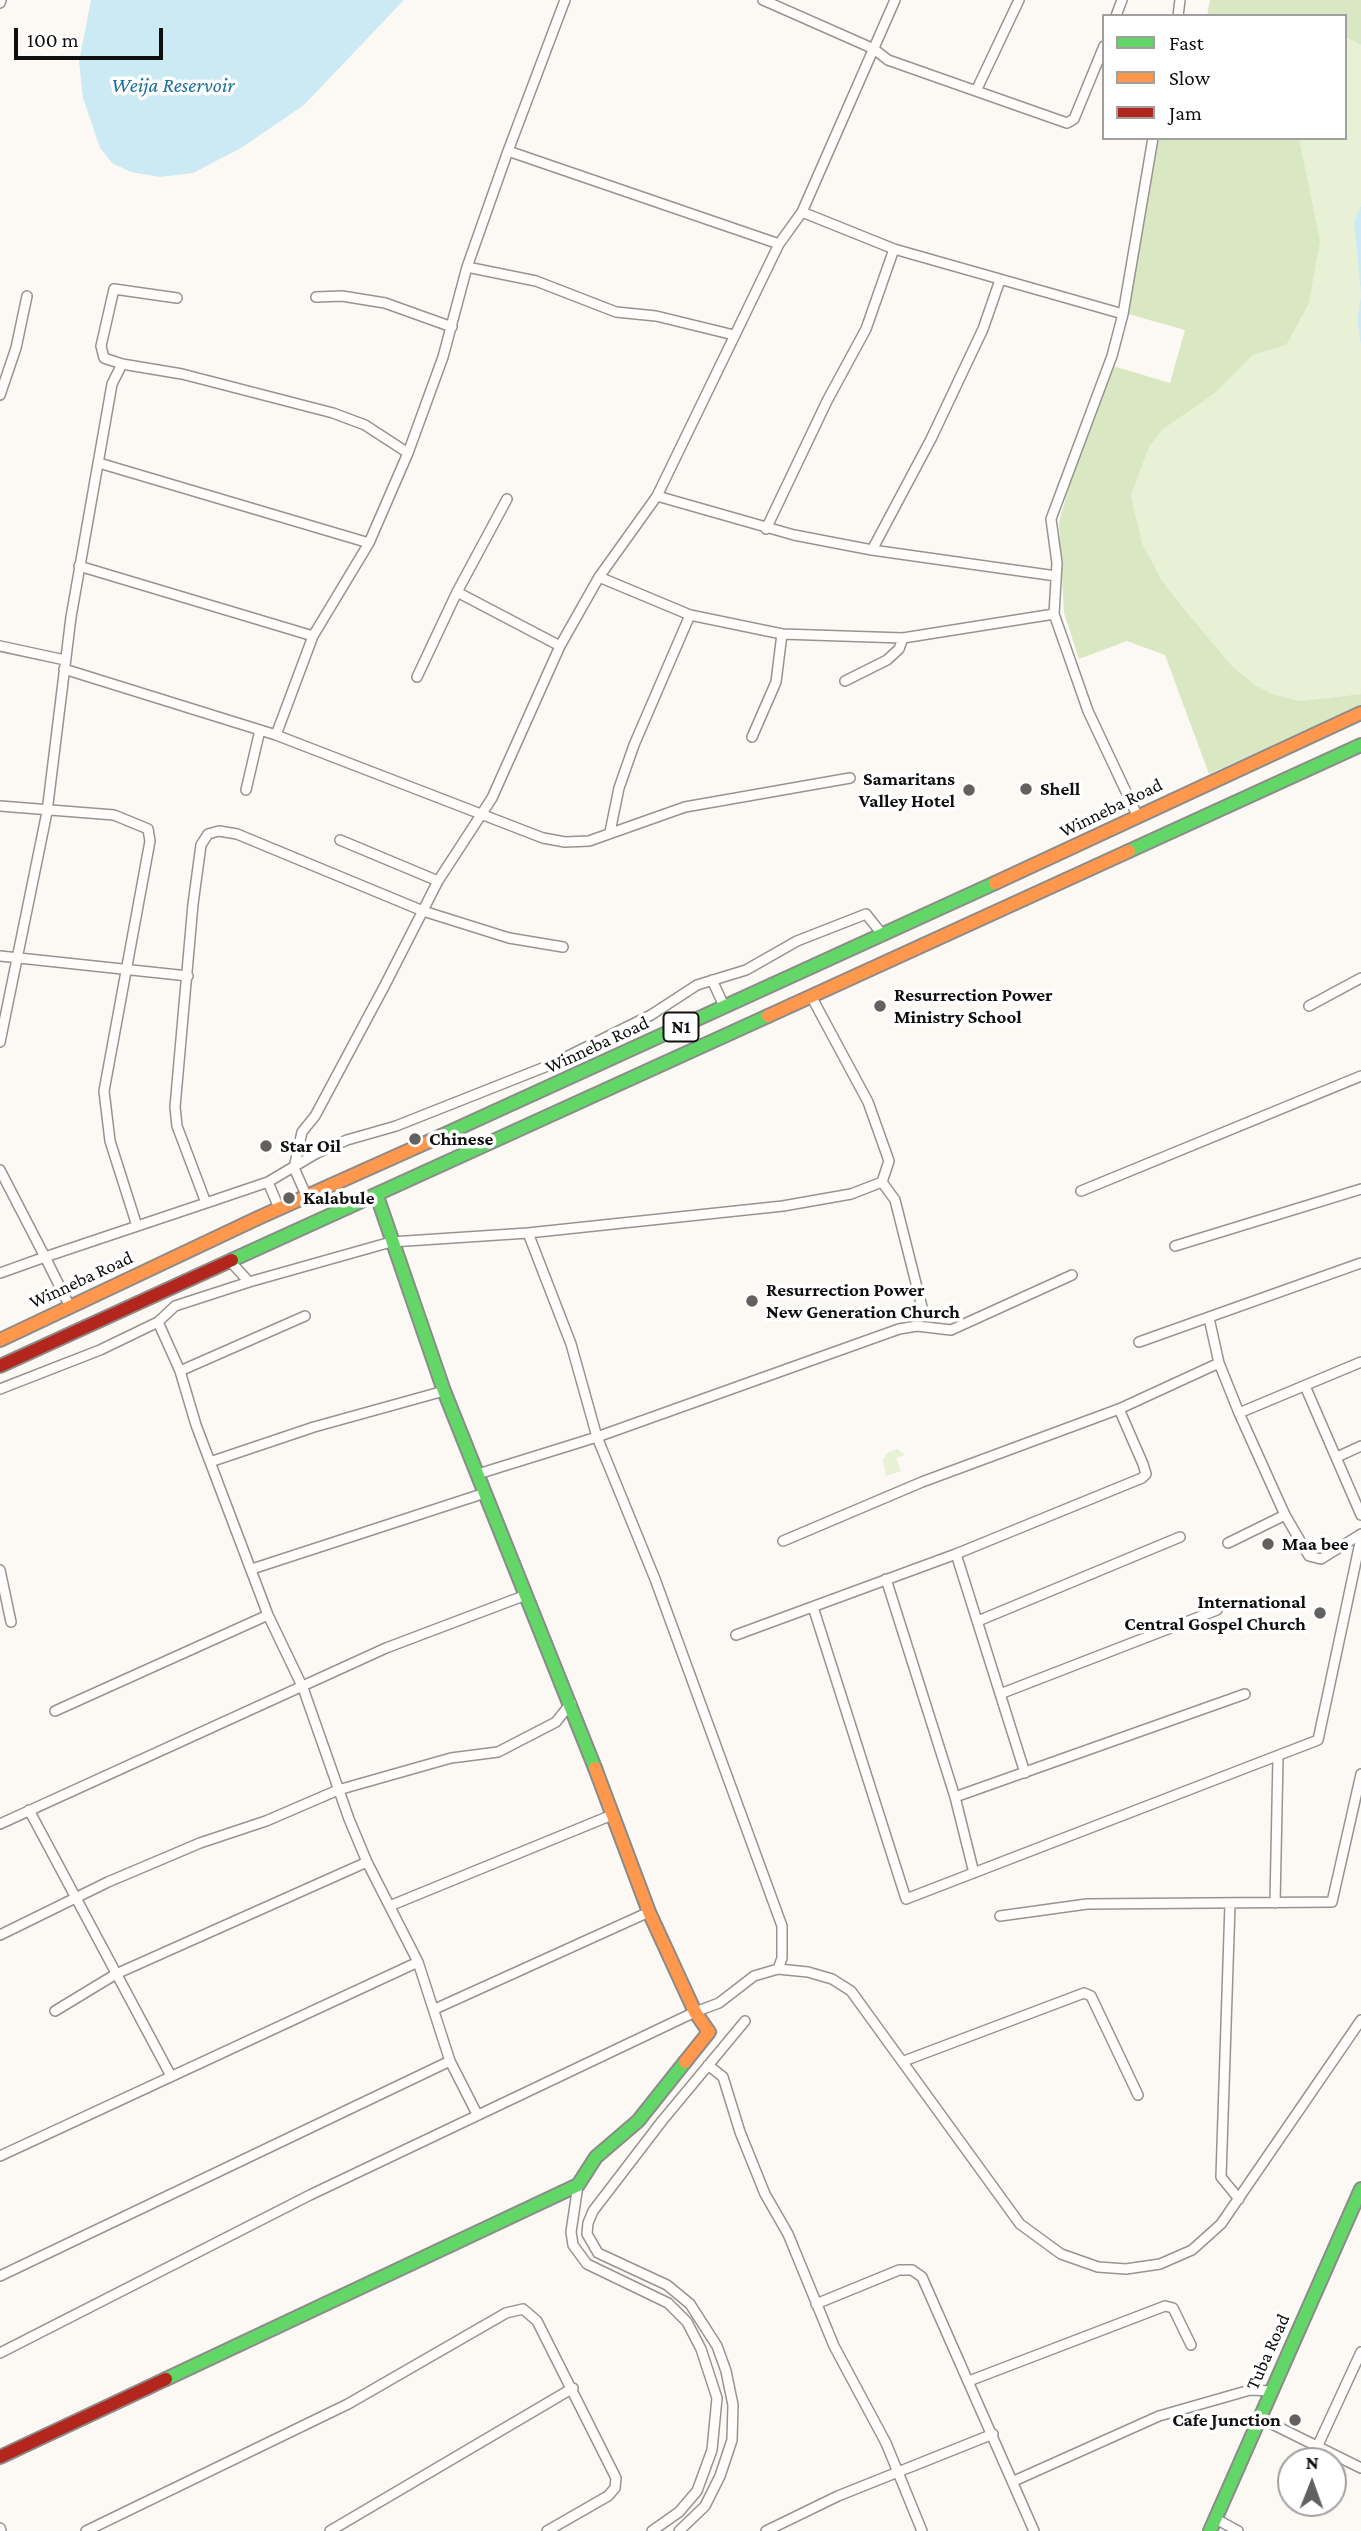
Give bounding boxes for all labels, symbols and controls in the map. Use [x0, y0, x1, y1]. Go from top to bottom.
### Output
scale bar [18, 14, 166, 58]
legend [1102, 14, 1347, 140]
text: 100 m [27, 28, 79, 52]
text: Fast [1169, 31, 1204, 55]
text: Slow [1169, 66, 1210, 90]
water label: Weija Reservoir [111, 73, 235, 99]
text: Jam [1169, 101, 1202, 125]
place label: Samaritans Valley Hotel [859, 768, 955, 812]
street label: Winneba Road [1056, 773, 1166, 843]
place label: Shell [1040, 778, 1080, 800]
marker: Shell [1018, 781, 1034, 797]
marker: Samaritans Valley Hotel [961, 782, 977, 798]
place label: Resurrection Power Ministry School [894, 984, 1053, 1028]
marker: Resurrection Power Ministry School [872, 998, 888, 1014]
street label: Winneba Road [542, 1011, 652, 1079]
road number: N1 [664, 1012, 698, 1042]
place label: Chinese [429, 1128, 493, 1150]
marker: Chinese [407, 1131, 423, 1147]
place label: Star Oil [280, 1135, 341, 1157]
marker: Star Oil [258, 1138, 274, 1154]
place label: Kalabule [303, 1187, 374, 1209]
marker: Kalabule [281, 1190, 297, 1206]
street label: Winneba Road [26, 1246, 136, 1314]
place label: Resurrection Power New Generation Church [766, 1279, 960, 1323]
marker: Resurrection Power New Generation Church [744, 1293, 760, 1309]
place label: Maa bee [1282, 1533, 1349, 1555]
marker: Maa bee [1260, 1536, 1276, 1552]
place label: International Central Gospel Church [1124, 1591, 1306, 1635]
marker: International Central Gospel Church [1312, 1605, 1328, 1621]
street label: Tuba Road [1241, 2310, 1295, 2394]
place label: Cafe Junction [1172, 2409, 1281, 2431]
marker: Cafe Junction [1287, 2412, 1303, 2428]
north arrow [1277, 2447, 1347, 2517]
text: N [1306, 2452, 1319, 2473]

